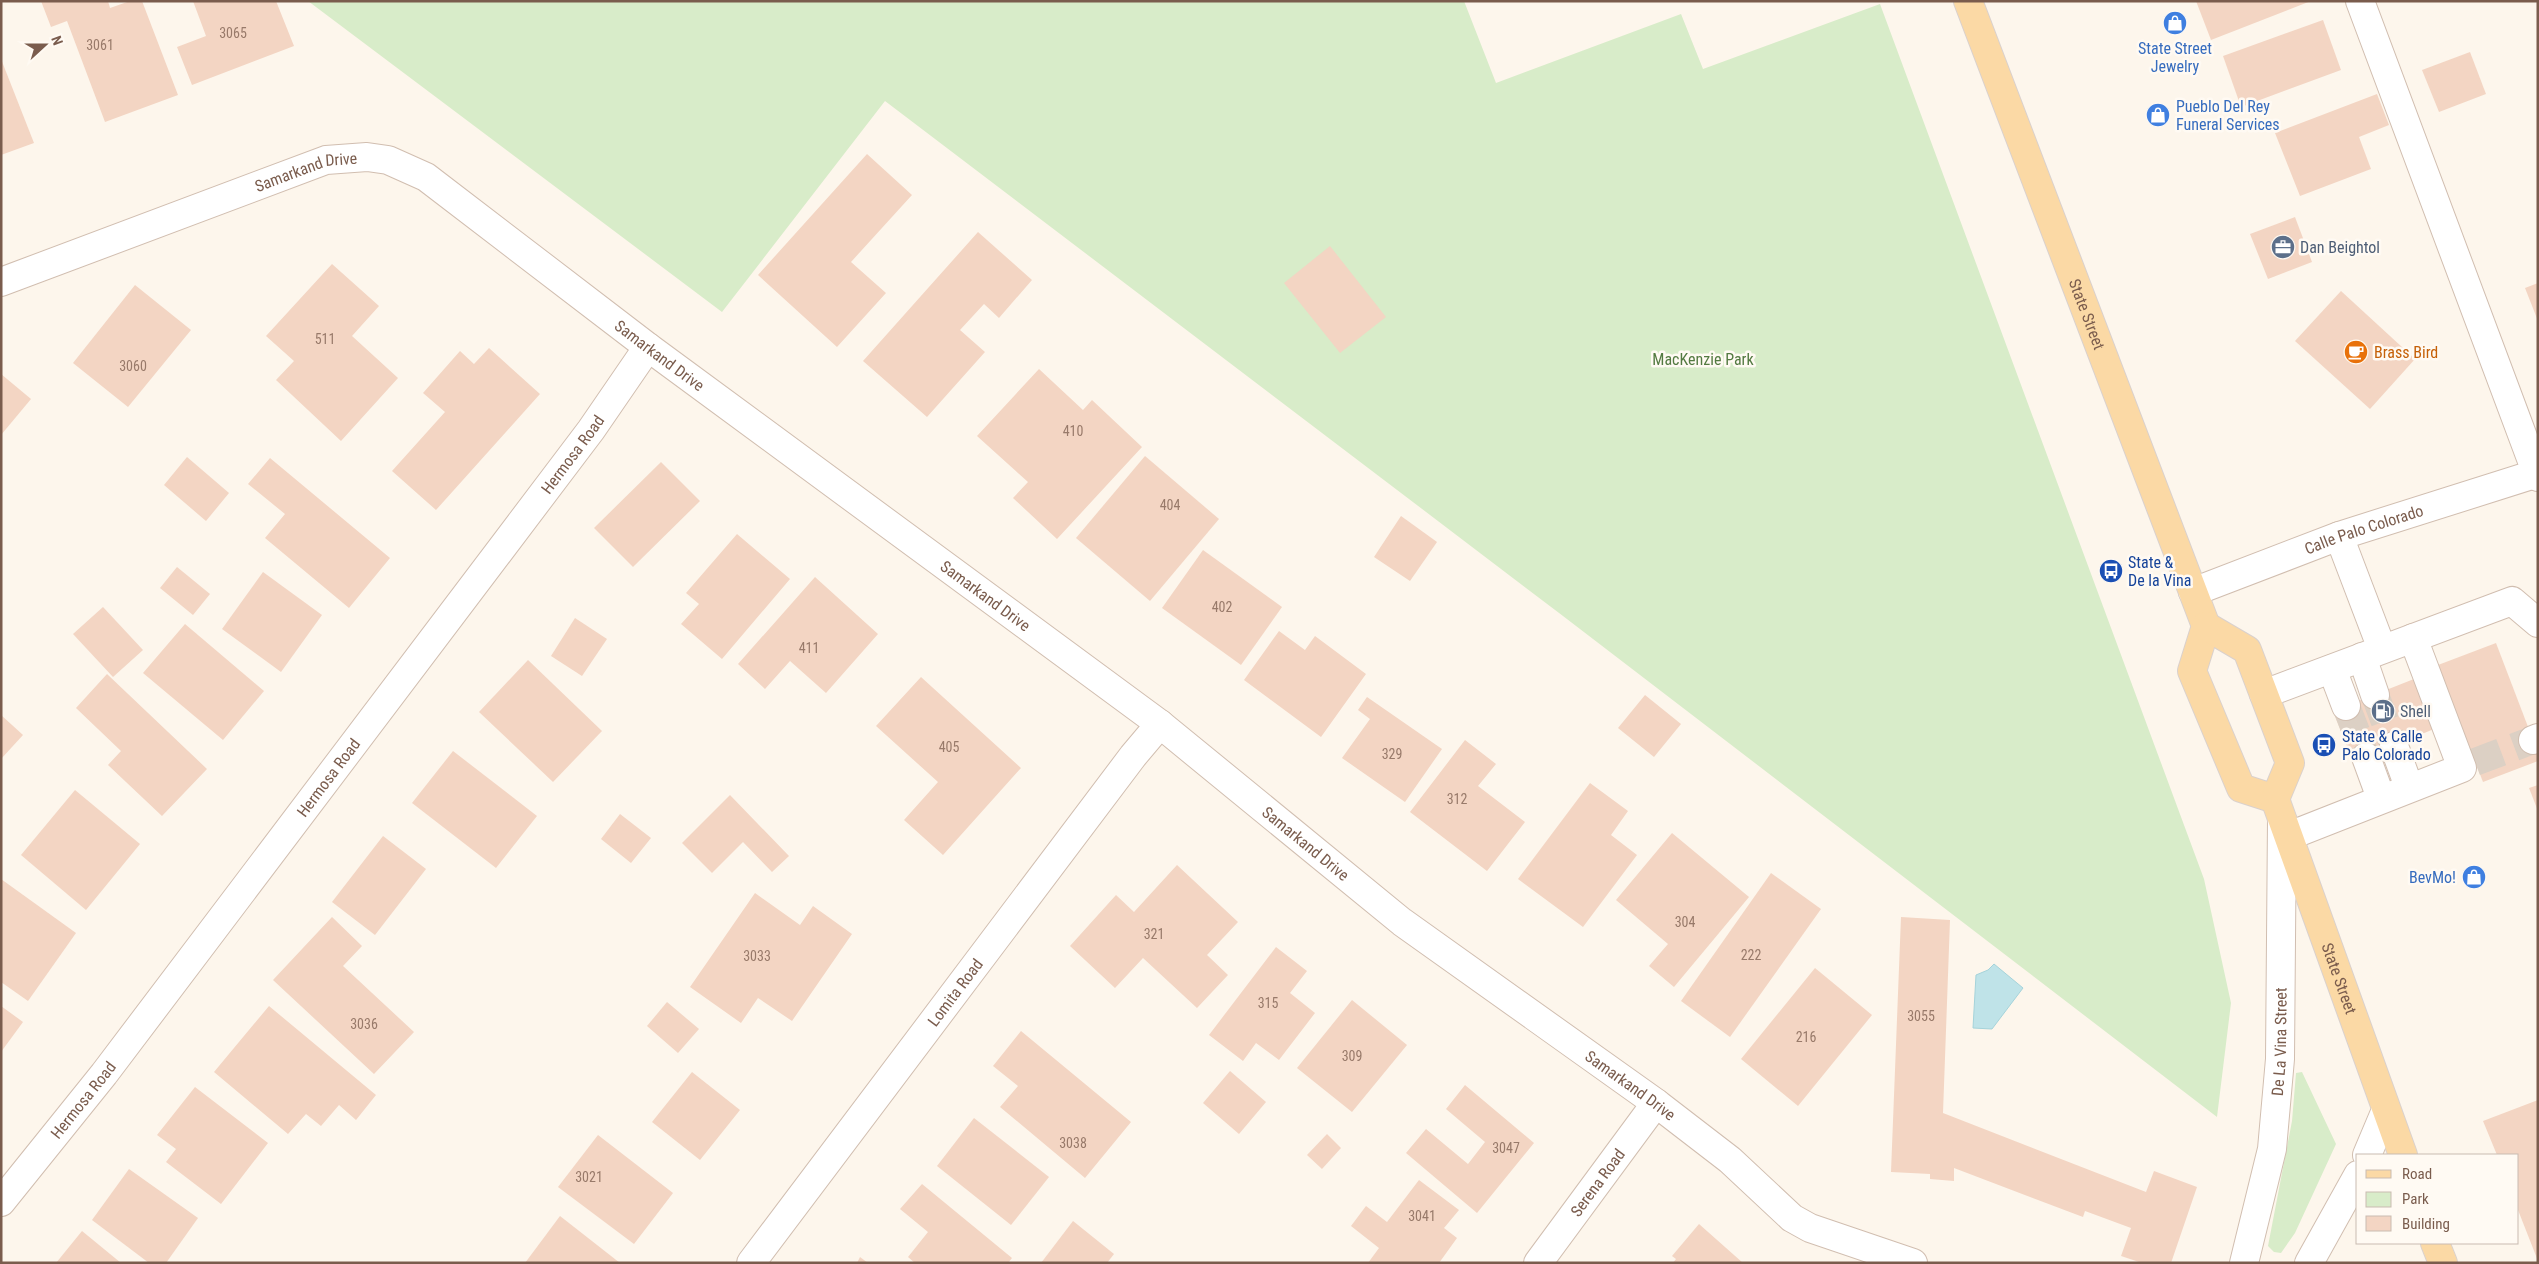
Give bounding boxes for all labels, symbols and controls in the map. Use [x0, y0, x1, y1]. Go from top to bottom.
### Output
shop icon: State Street Jewelry [2162, 10, 2188, 36]
north arrow [20, 20, 70, 70]
house number: 3065 [219, 25, 247, 41]
text: N [48, 33, 66, 47]
house number: 3061 [86, 37, 114, 53]
place label: State Street Jewelry [2138, 39, 2212, 76]
place label: Pueblo Del Rey Funeral Services [2176, 97, 2280, 134]
shop icon: Pueblo Del Rey Funeral Services [2145, 102, 2171, 128]
street label: Samarkand Drive [252, 148, 358, 195]
office icon: Dan Beightol [2270, 234, 2296, 260]
place label: Dan Beightol [2300, 238, 2380, 257]
street label: State Street [2065, 276, 2109, 352]
street label: Samarkand Drive [611, 316, 708, 395]
house number: 511 [315, 331, 335, 347]
cafe icon: Brass Bird [2343, 339, 2369, 365]
place label: Brass Bird [2374, 343, 2438, 362]
park label: MacKenzie Park [1652, 350, 1754, 369]
house number: 3060 [119, 358, 147, 374]
street label: Hermosa Road [537, 412, 608, 497]
house number: 410 [1063, 423, 1083, 439]
house number: 404 [1160, 497, 1180, 513]
street label: Calle Palo Colorado [2302, 500, 2425, 558]
place label: State & De la Vina [2128, 553, 2191, 590]
street label: Samarkand Drive [937, 556, 1034, 635]
bus stop icon: State & De la Vina [2098, 558, 2124, 584]
house number: 402 [1212, 599, 1232, 615]
house number: 411 [799, 640, 819, 656]
fuel station icon: Shell [2370, 698, 2396, 724]
place label: Shell [2400, 702, 2431, 721]
place label: State & Calle Palo Colorado [2342, 727, 2431, 764]
bus stop icon: State & Calle Palo Colorado [2311, 732, 2337, 758]
street label: Hermosa Road [293, 735, 364, 820]
house number: 405 [939, 739, 959, 755]
house number: 329 [1382, 746, 1402, 762]
house number: 312 [1447, 791, 1467, 807]
street label: Samarkand Drive [1259, 802, 1353, 884]
shop icon: BevMo! [2461, 864, 2487, 890]
place label: BevMo! [2409, 868, 2456, 887]
house number: 304 [1675, 914, 1695, 930]
house number: 321 [1144, 926, 1164, 942]
street label: State Street [2318, 940, 2361, 1017]
house number: 222 [1741, 947, 1761, 963]
house number: 3033 [743, 948, 771, 964]
street label: Lomita Road [923, 955, 987, 1030]
street label: De La Vina Street [2267, 987, 2290, 1097]
house number: 315 [1258, 995, 1278, 1011]
house number: 3055 [1907, 1008, 1935, 1024]
house number: 3036 [350, 1016, 378, 1032]
house number: 216 [1796, 1029, 1816, 1045]
street label: Samarkand Drive [1582, 1046, 1679, 1124]
house number: 309 [1342, 1048, 1362, 1064]
street label: Hermosa Road [47, 1058, 120, 1142]
house number: 3038 [1059, 1135, 1087, 1151]
house number: 3047 [1492, 1140, 1520, 1156]
street label: Serena Road [1566, 1145, 1629, 1220]
legend [2356, 1154, 2519, 1244]
text: Road [2402, 1165, 2432, 1183]
house number: 3021 [575, 1169, 603, 1185]
text: Park [2402, 1190, 2429, 1208]
house number: 3041 [1408, 1208, 1436, 1224]
text: Building [2402, 1215, 2450, 1233]

